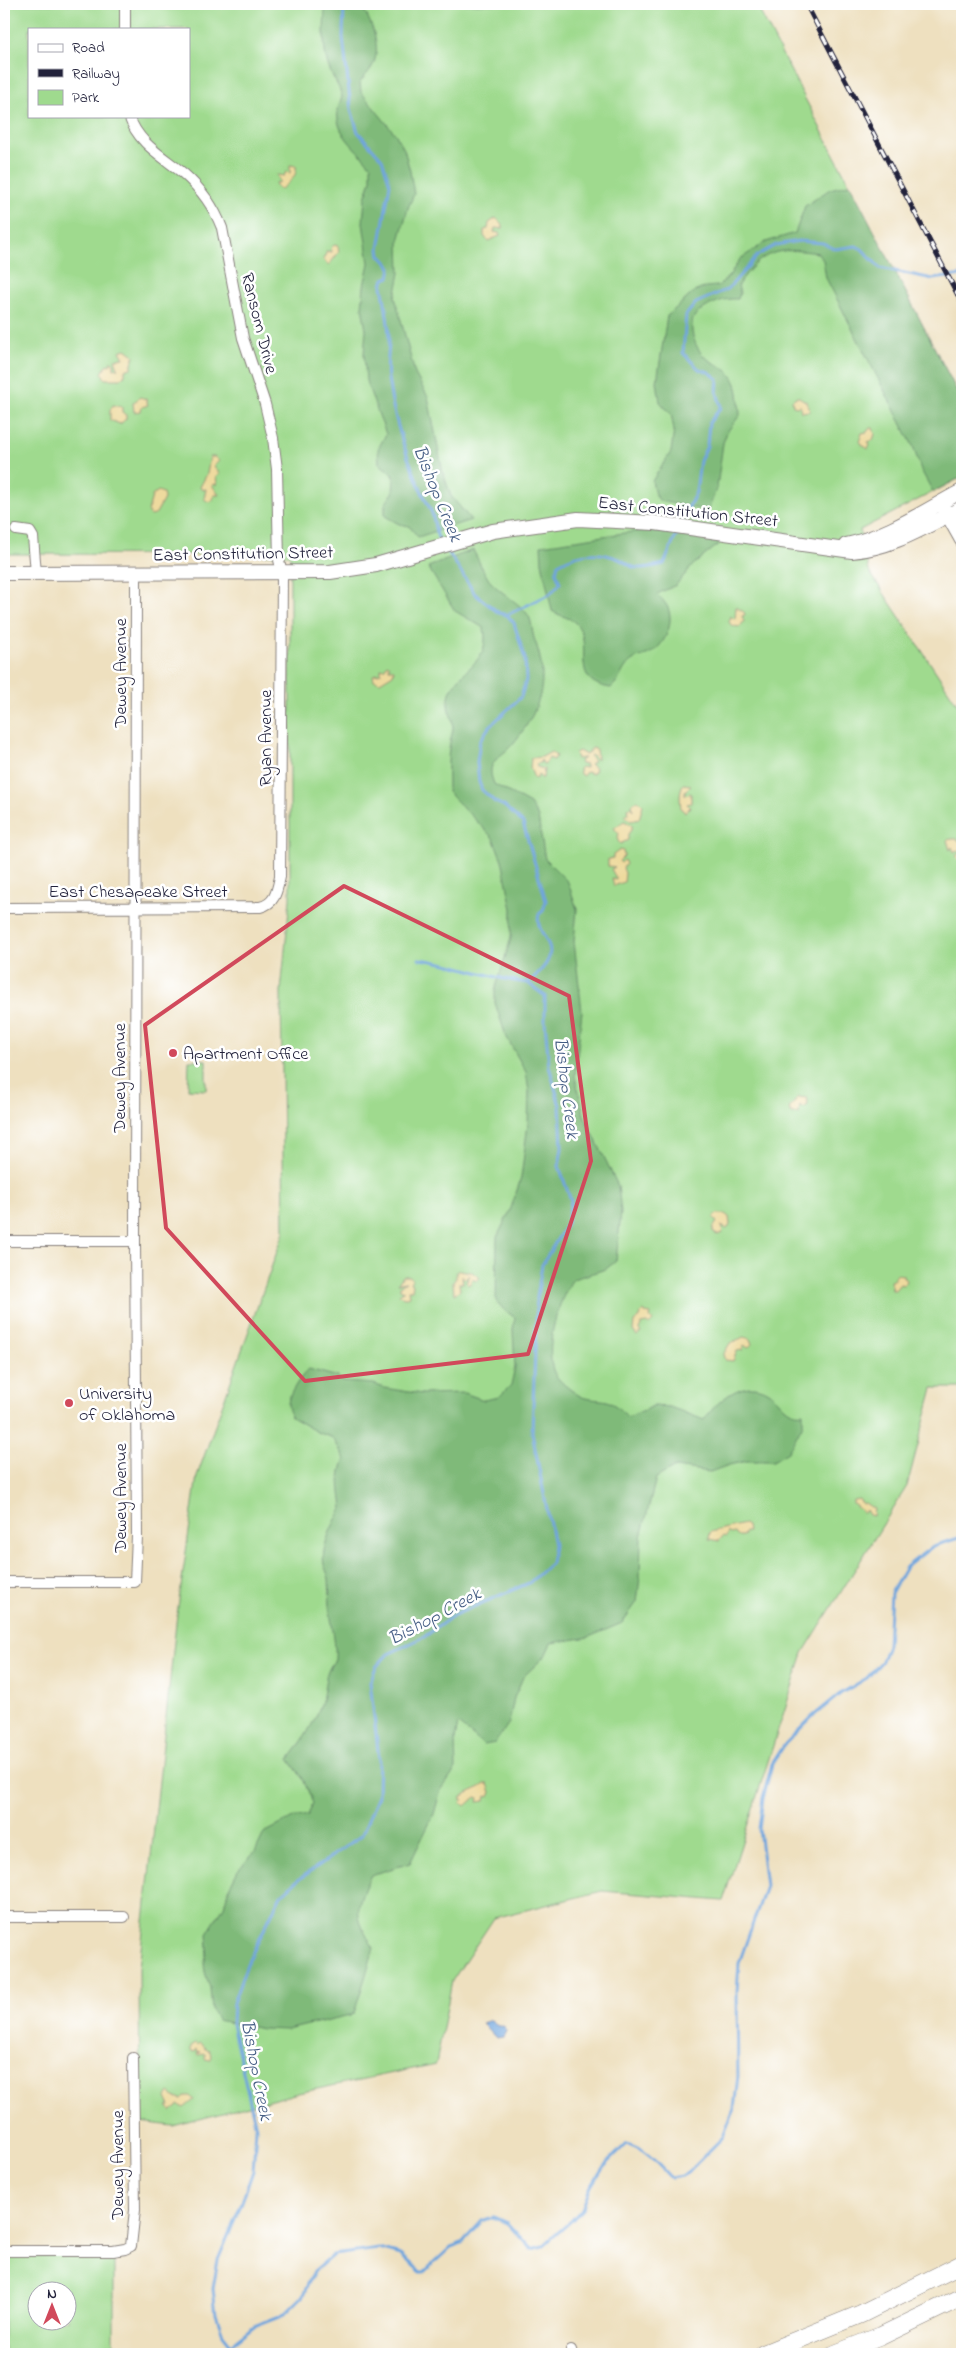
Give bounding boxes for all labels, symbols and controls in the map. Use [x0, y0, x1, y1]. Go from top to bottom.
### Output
legend [28, 28, 190, 118]
text: Road [72, 37, 105, 59]
text: Railway [72, 63, 120, 86]
text: Park [72, 87, 100, 109]
street label: Ransom Drive [233, 270, 283, 378]
water label: Bishop Creek [405, 442, 468, 547]
street label: East Constitution Street [597, 491, 779, 535]
street label: East Constitution Street [153, 540, 334, 570]
street label: Dewey Avenue [109, 617, 135, 729]
street label: Ryan Avenue [254, 689, 280, 786]
street label: East Chesapeake Street [48, 880, 228, 906]
street label: Dewey Avenue [108, 1022, 134, 1134]
water label: Bishop Creek [546, 1036, 585, 1141]
place label: Apartment Office [183, 1042, 309, 1068]
marker: Apartment Office [167, 1047, 179, 1059]
place label: University of Oklahoma [79, 1382, 175, 1429]
marker: University of Oklahoma [63, 1397, 75, 1409]
street label: Dewey Avenue [109, 1442, 135, 1554]
water label: Bishop Creek [384, 1581, 487, 1653]
water label: Bishop Creek [233, 2018, 279, 2124]
street label: Dewey Avenue [106, 2109, 132, 2221]
north arrow [28, 2280, 78, 2330]
text: N [47, 2284, 57, 2305]

